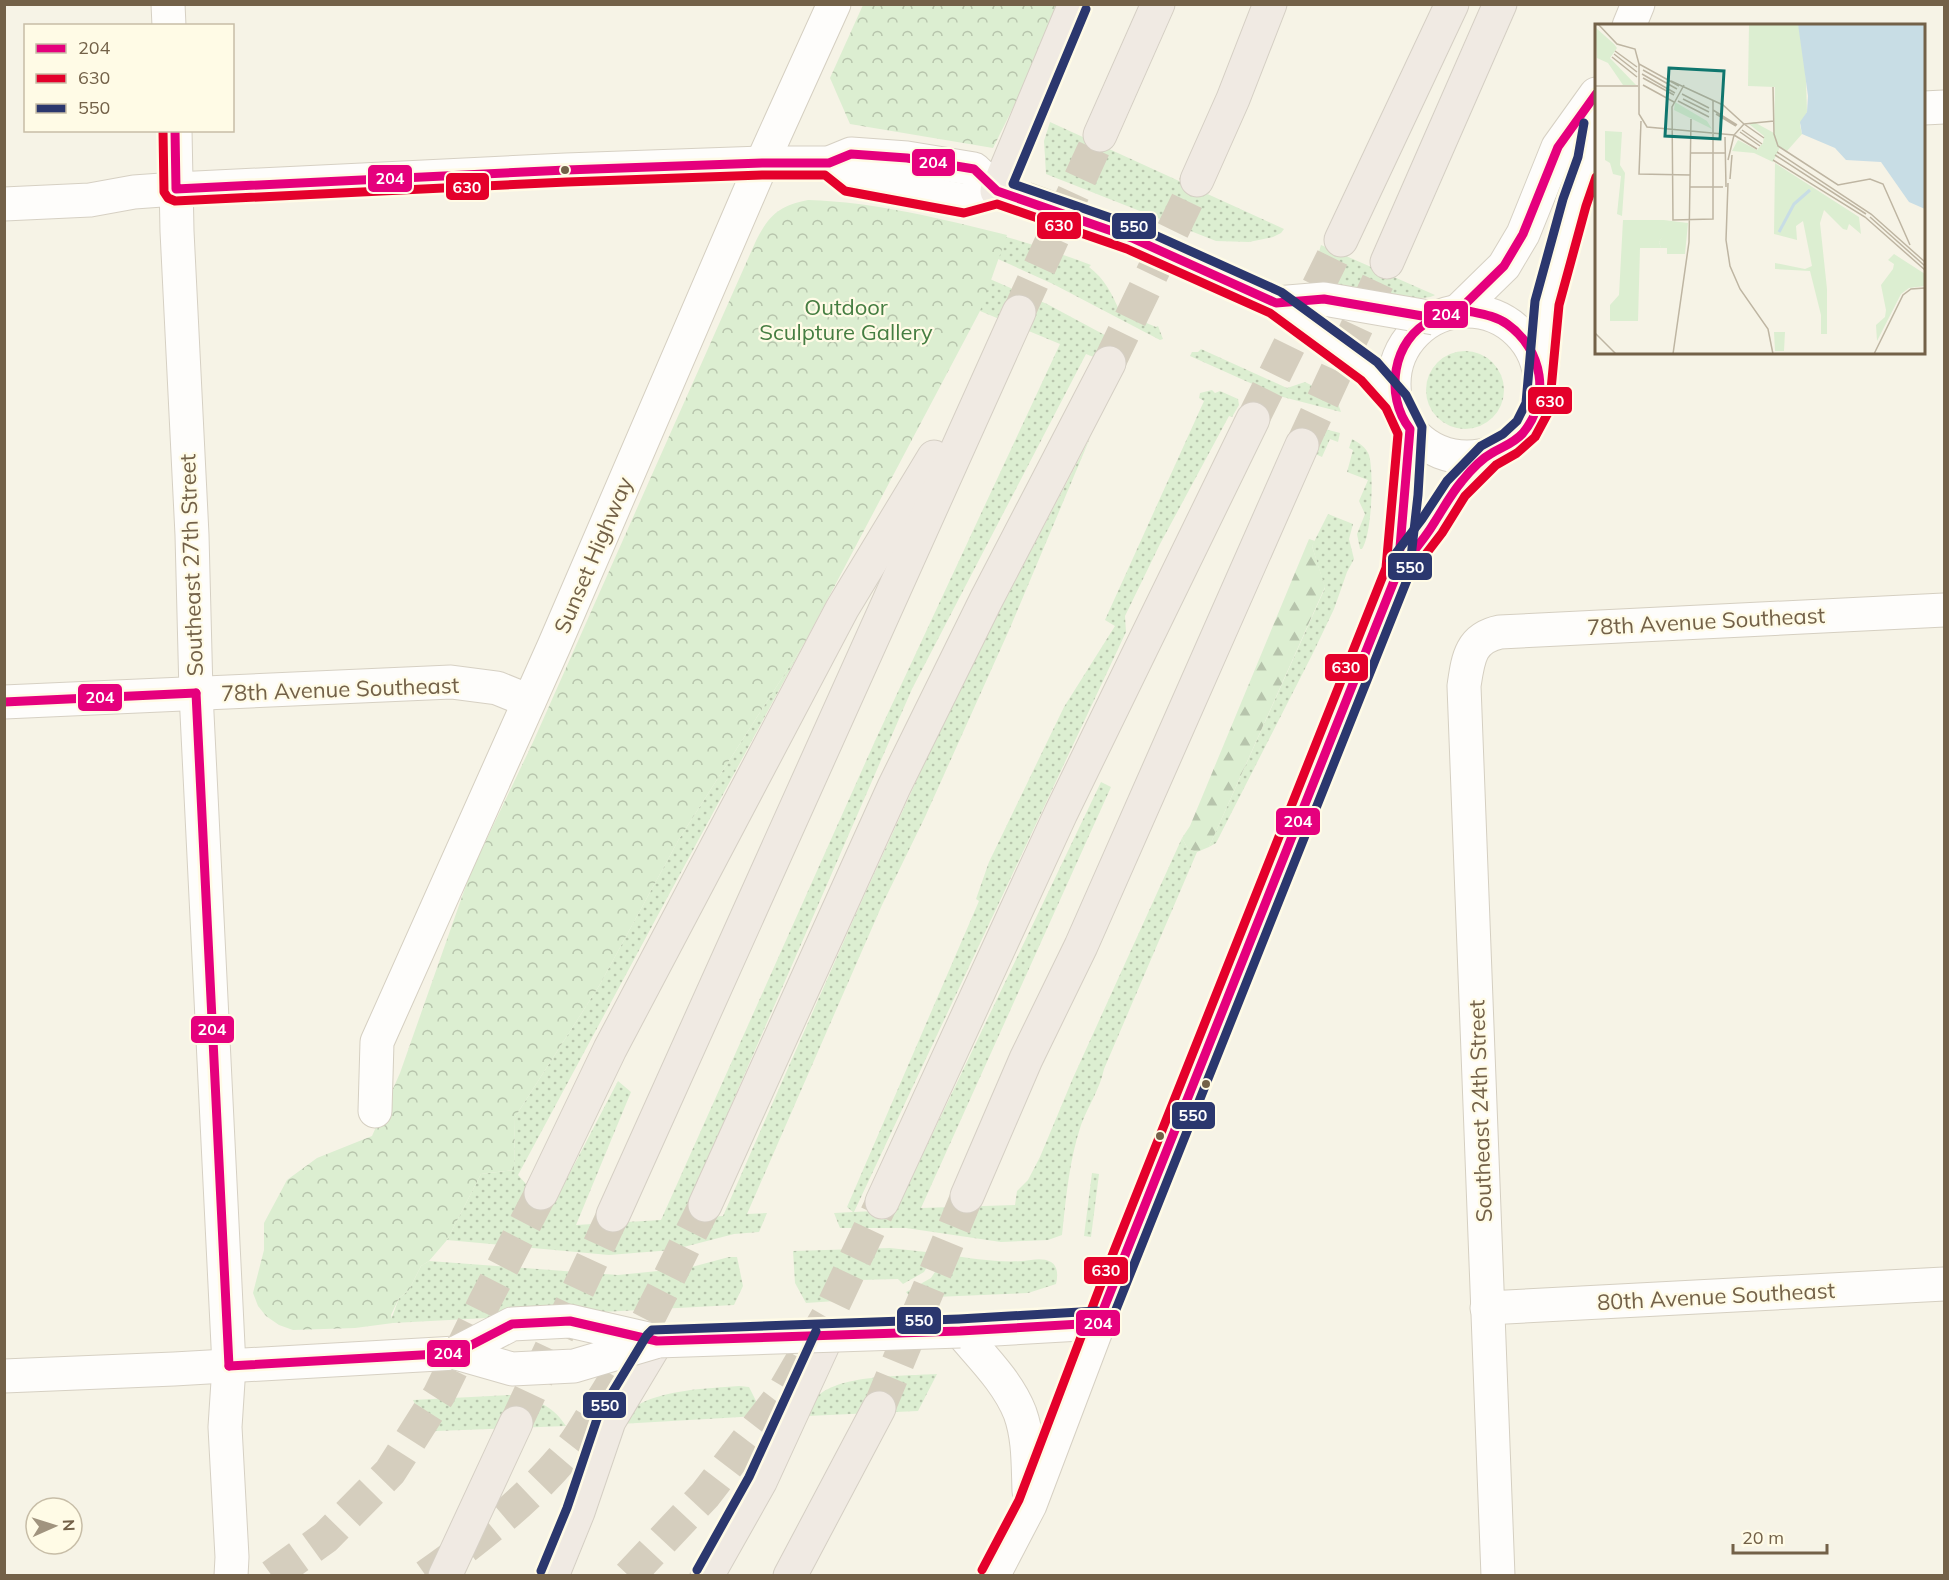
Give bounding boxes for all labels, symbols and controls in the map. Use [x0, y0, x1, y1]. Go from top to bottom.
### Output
legend [24, 24, 234, 132]
inset map [1595, 24, 1925, 354]
text: 204 [78, 36, 111, 59]
text: 630 [78, 66, 110, 89]
text: 550 [78, 96, 110, 119]
line badge: 204 [911, 148, 956, 177]
text: 204 [919, 152, 948, 172]
line badge: 204 [367, 164, 413, 193]
unlabelled marker [559, 164, 571, 176]
text: 204 [376, 168, 405, 188]
line badge: 630 [445, 172, 490, 201]
text: 630 [453, 177, 481, 197]
line badge: 630 [1036, 211, 1082, 240]
line badge: 550 [1111, 212, 1157, 240]
text: 630 [1045, 215, 1073, 235]
text: 550 [1120, 216, 1148, 236]
park label: Outdoor Sculpture Gallery [759, 293, 933, 346]
line badge: 204 [1423, 300, 1469, 329]
text: 204 [1432, 304, 1461, 324]
line badge: 630 [1527, 386, 1573, 415]
text: 630 [1536, 391, 1564, 411]
street label: Southeast 27th Street [173, 453, 209, 677]
street label: Sunset Highway [547, 472, 639, 638]
line badge: 550 [1387, 552, 1433, 581]
text: 550 [1396, 557, 1424, 577]
street label: 78th Avenue Southeast [1586, 601, 1826, 641]
line badge: 630 [1324, 653, 1369, 682]
text: 630 [1332, 657, 1360, 677]
street label: 78th Avenue Southeast [220, 671, 460, 707]
line badge: 204 [77, 683, 123, 712]
text: 204 [86, 687, 115, 707]
line badge: 204 [1275, 807, 1321, 836]
text: 204 [1284, 811, 1313, 831]
street label: Southeast 24th Street [1462, 999, 1498, 1223]
line badge: 204 [190, 1015, 235, 1044]
text: 204 [198, 1019, 227, 1039]
unlabelled marker [1200, 1078, 1212, 1090]
line badge: 550 [1171, 1101, 1216, 1130]
text: 550 [1179, 1105, 1207, 1125]
unlabelled marker [1154, 1130, 1166, 1142]
line badge: 630 [1083, 1256, 1129, 1285]
text: 630 [1092, 1260, 1120, 1280]
street label: 80th Avenue Southeast [1596, 1276, 1836, 1316]
line badge: 550 [896, 1306, 942, 1335]
line badge: 204 [1075, 1309, 1121, 1337]
text: 550 [905, 1310, 933, 1330]
text: 204 [1084, 1313, 1113, 1333]
line badge: 204 [426, 1339, 471, 1368]
text: 204 [434, 1343, 463, 1363]
line badge: 550 [582, 1391, 627, 1419]
text: 550 [591, 1395, 619, 1415]
north arrow [24, 1496, 84, 1556]
scale bar [1733, 1517, 1828, 1555]
text: N [59, 1519, 79, 1532]
text: 20 m [1742, 1526, 1784, 1549]

